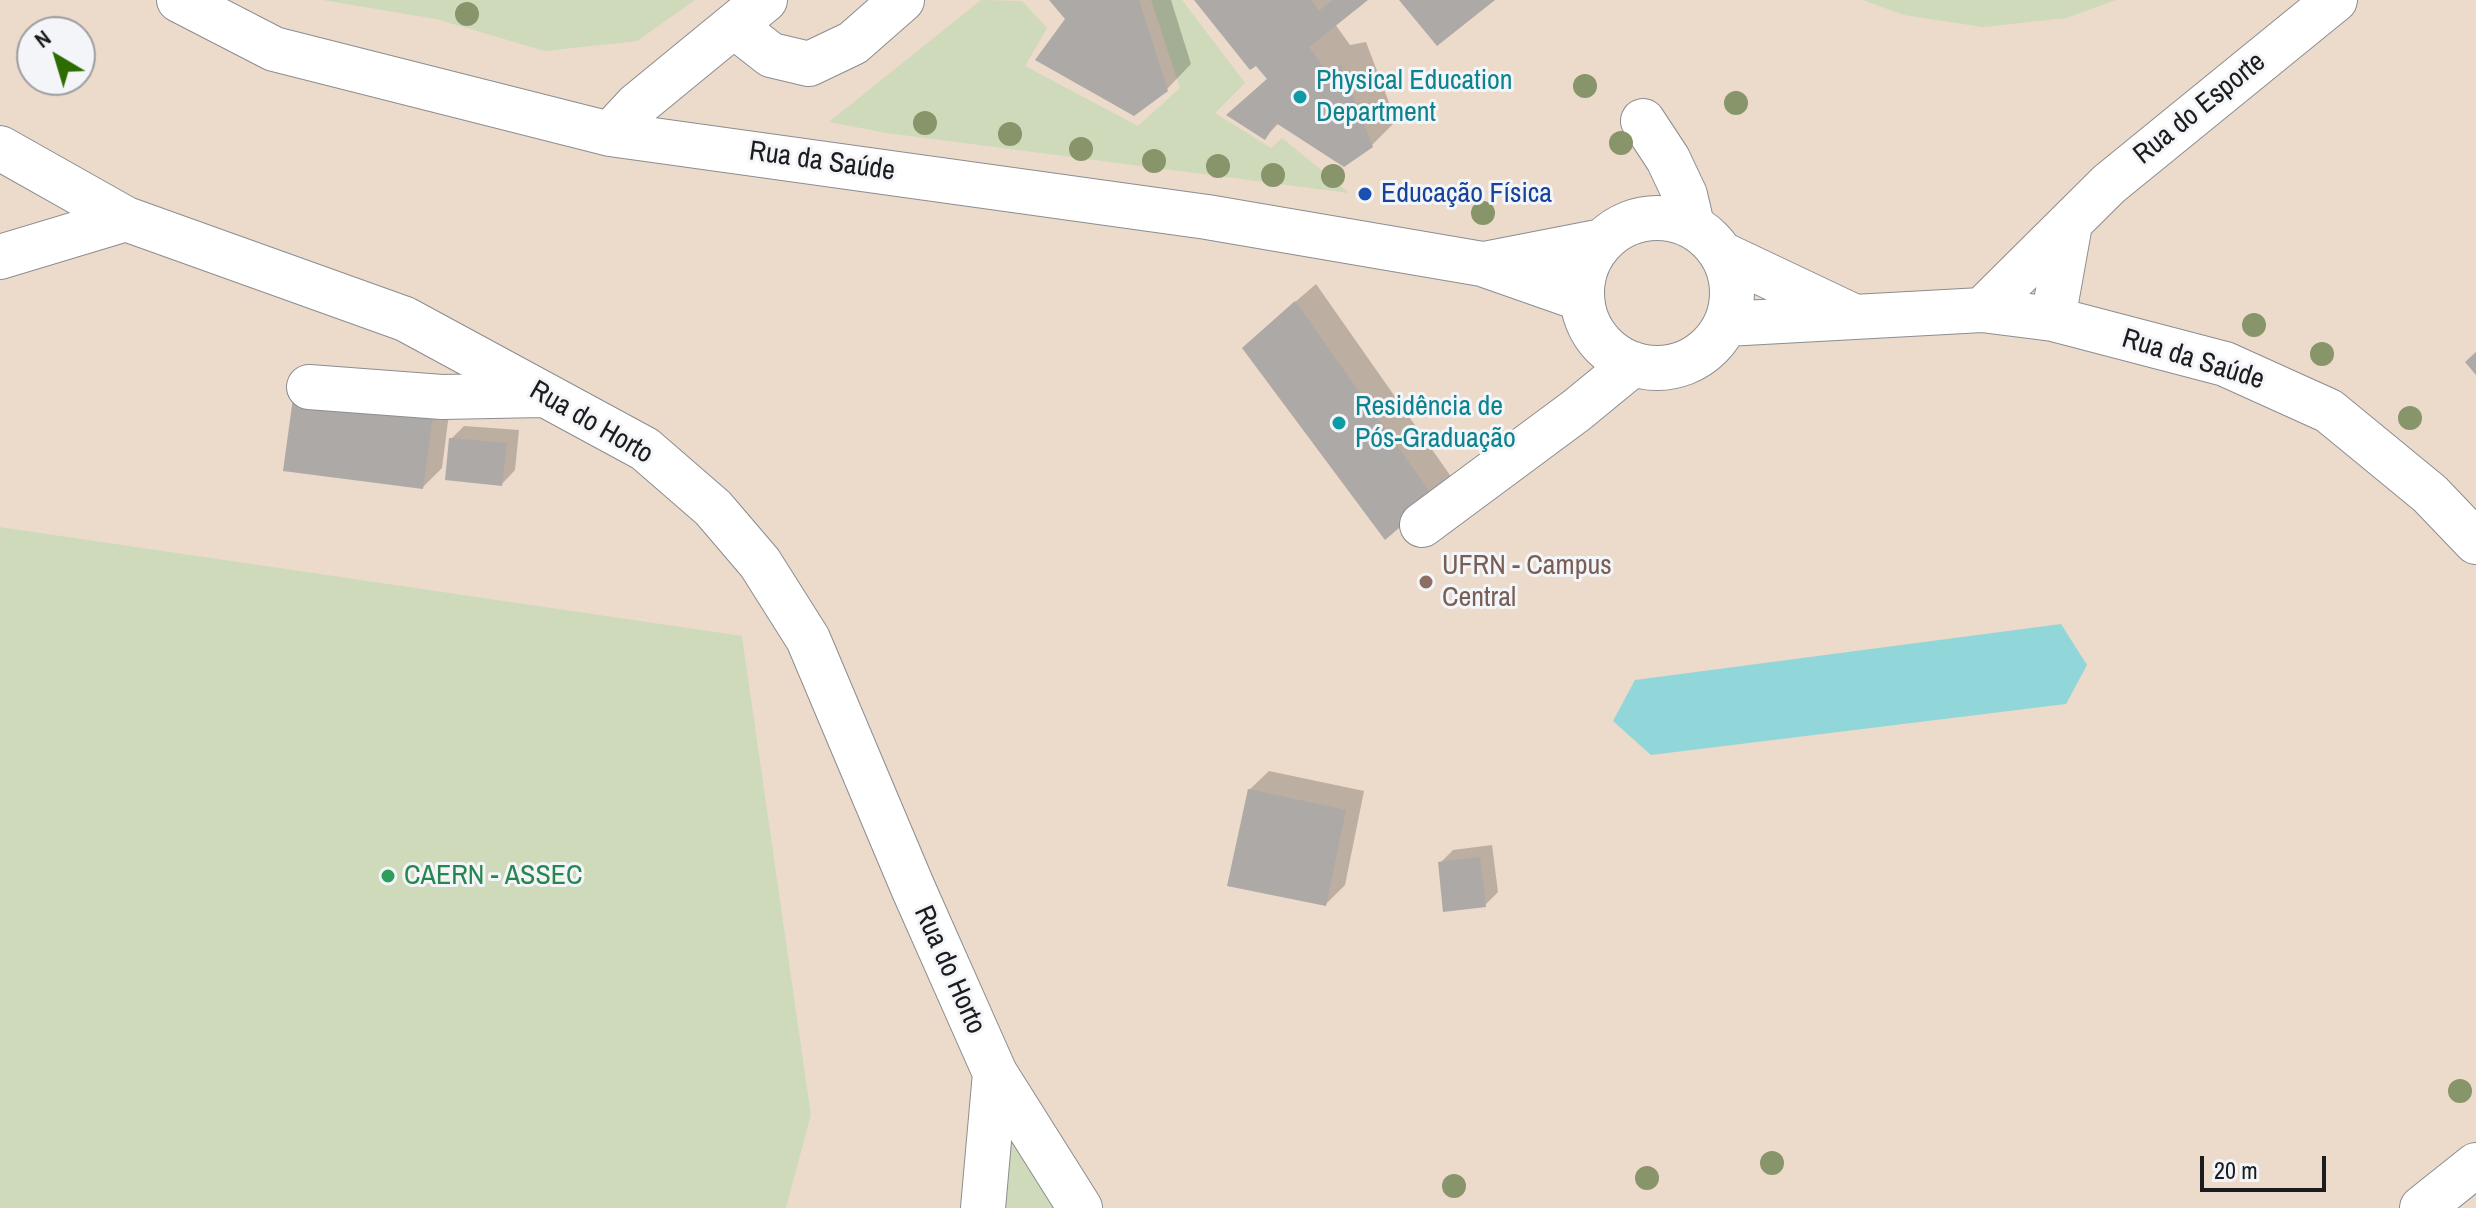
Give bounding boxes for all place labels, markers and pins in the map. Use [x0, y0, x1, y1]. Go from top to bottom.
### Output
place label: Physical Education Department [1316, 64, 1513, 130]
marker: Physical Education Department [1291, 88, 1309, 106]
place label: Educação Física [1381, 177, 1552, 211]
marker: Educação Física [1356, 185, 1374, 203]
place label: Residência de Pós-Graduação [1355, 390, 1516, 456]
marker: Residência de Pós-Graduação [1330, 414, 1348, 432]
place label: UFRN - Campus Central [1442, 549, 1612, 615]
marker: UFRN - Campus Central [1417, 573, 1435, 591]
place label: CAERN - ASSEC [404, 859, 583, 893]
marker: CAERN - ASSEC [379, 867, 397, 885]

